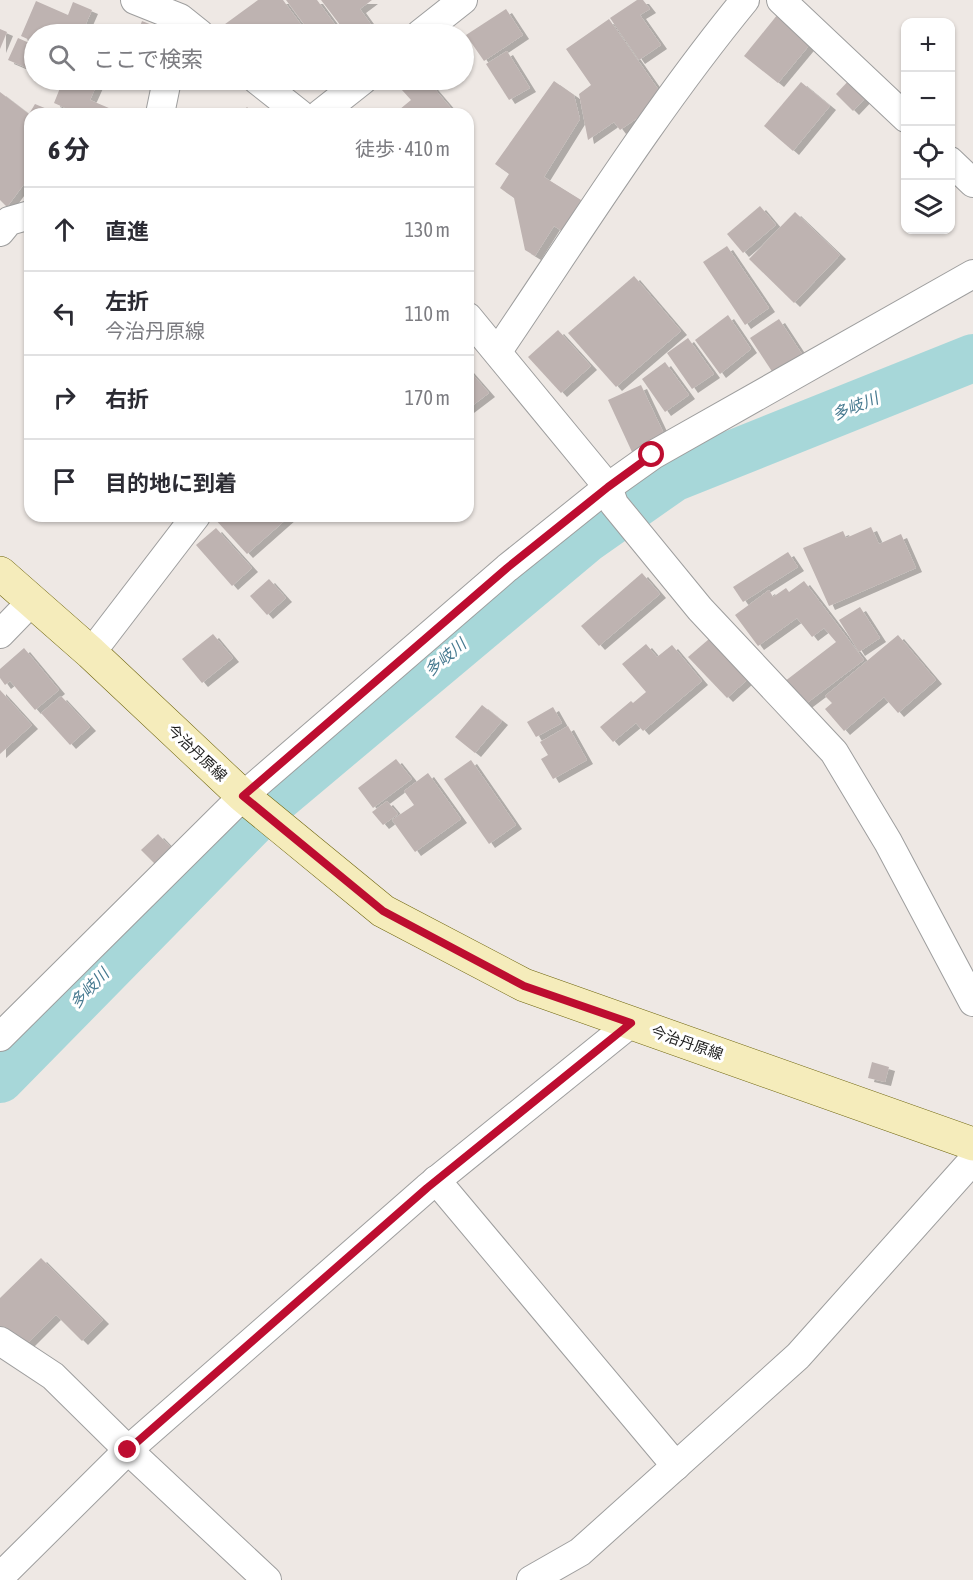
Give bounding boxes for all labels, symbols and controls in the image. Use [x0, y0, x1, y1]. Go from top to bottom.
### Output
map controls [901, 18, 955, 234]
button: + [901, 18, 955, 72]
search box [24, 24, 474, 90]
icon: search [45, 41, 78, 74]
text: ここで検索 [93, 46, 203, 72]
button: − [901, 72, 955, 126]
button: locate [901, 126, 955, 180]
text: 6 分 [48, 135, 90, 165]
text: 徒歩 · 410 m [355, 137, 450, 160]
button: layers [901, 180, 955, 234]
icon: ahead [48, 213, 81, 246]
text: 直進 [105, 218, 149, 244]
text: 130 m [405, 218, 450, 241]
text: 左折 [105, 288, 149, 314]
icon: left [48, 297, 81, 330]
text: 110 m [405, 302, 450, 325]
text: 今治丹原線 [105, 319, 205, 342]
icon: right [48, 381, 81, 414]
text: 右折 [105, 386, 149, 412]
text: 170 m [405, 386, 450, 409]
water label: 多岐川 [829, 388, 882, 423]
route start [638, 441, 664, 467]
icon: arrive [48, 465, 81, 498]
text: 目的地に到着 [105, 470, 237, 496]
water label: 多岐川 [421, 633, 471, 679]
street label: 今治丹原線 [164, 721, 231, 784]
water label: 多岐川 [66, 963, 114, 1012]
street label: 今治丹原線 [649, 1022, 725, 1063]
route end [114, 1436, 140, 1462]

